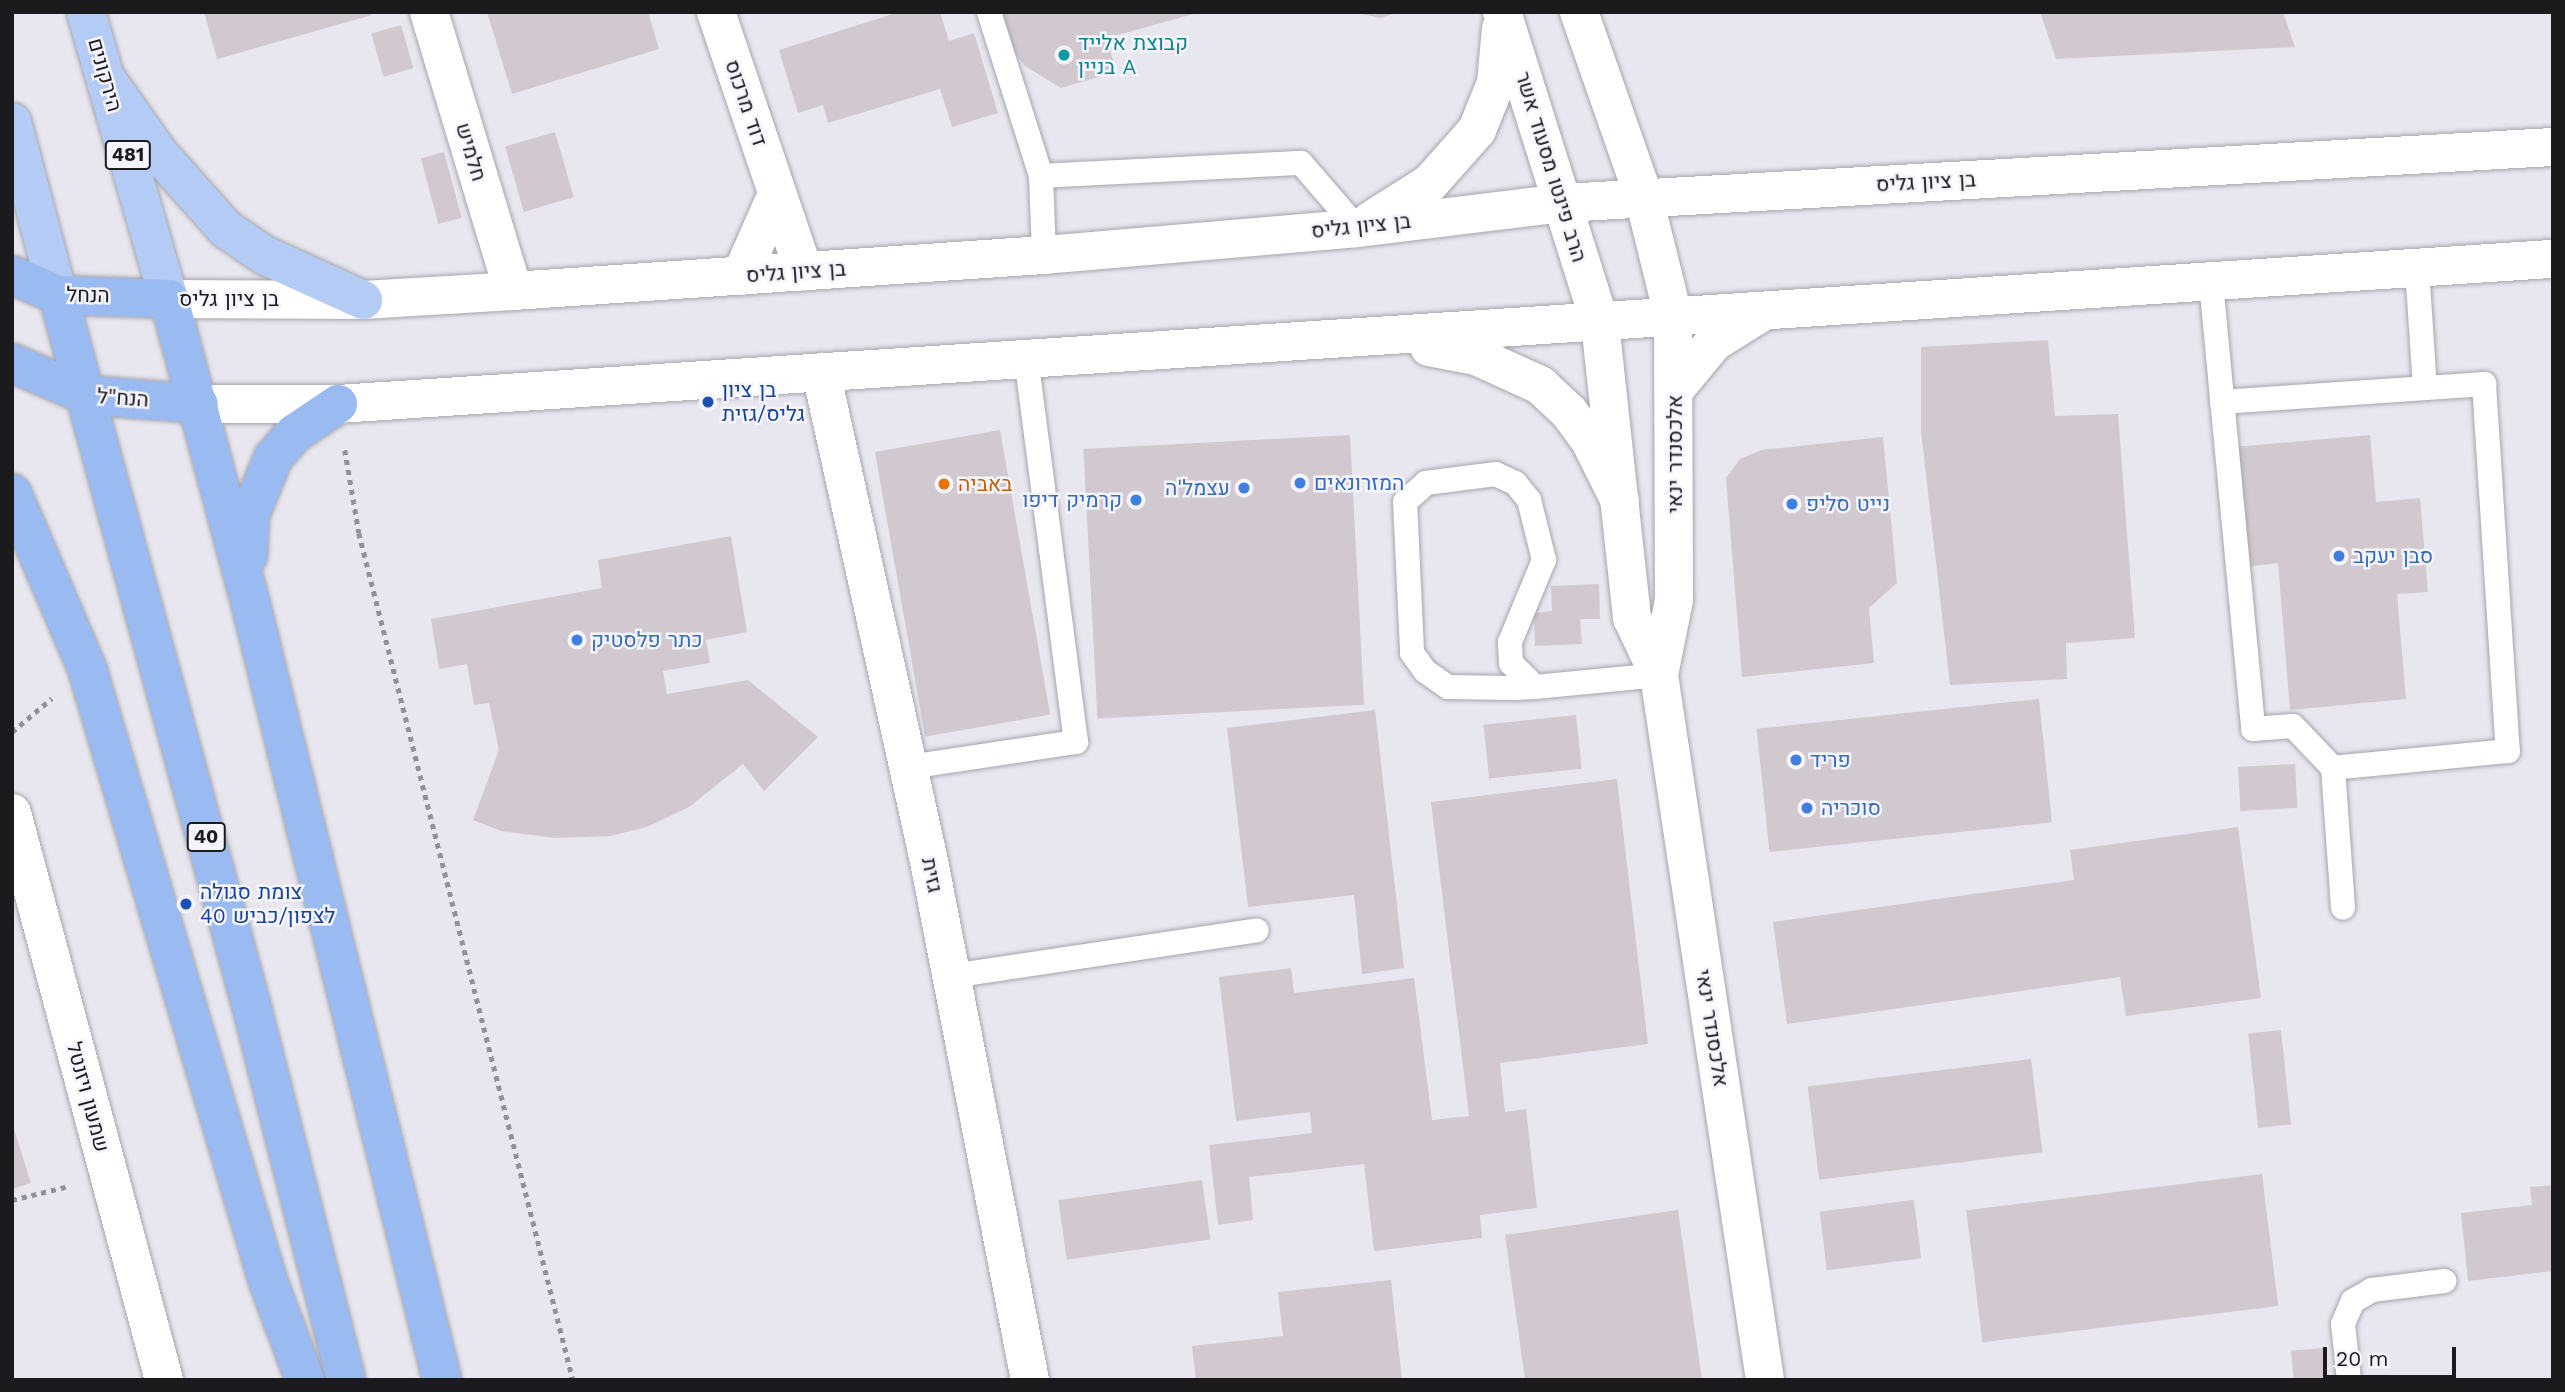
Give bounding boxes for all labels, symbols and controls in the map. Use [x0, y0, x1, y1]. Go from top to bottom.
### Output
place label: קבוצת אלייד בניין A [1078, 30, 1188, 80]
street label: הירקונים [82, 35, 128, 115]
marker: קבוצת אלייד בניין A [1056, 47, 1072, 63]
street label: דוד מרכוס [719, 56, 773, 150]
street label: הרב פינטו מסעוד אשר [1510, 69, 1592, 265]
street label: חלמיש [450, 120, 492, 184]
road number: 481 [104, 140, 152, 170]
street label: בן ציון גליס [1875, 167, 1977, 197]
street label: בן ציון גליס [1310, 208, 1412, 244]
street label: בן ציון גליס [745, 256, 847, 288]
street label: הנחל [66, 282, 110, 308]
street label: בן ציון גליס [179, 286, 279, 312]
place label: בן ציון גליס/גזית [722, 377, 805, 427]
street label: הנח"ל [96, 384, 150, 412]
marker: בן ציון גליס/גזית [700, 394, 716, 410]
street label: אלכסנדר ינאי [1662, 395, 1688, 513]
place label: המזרונאים [1314, 470, 1404, 496]
place label: באביה [958, 471, 1012, 497]
place label: עצמל'ה [1165, 475, 1230, 501]
marker: המזרונאים [1292, 475, 1308, 491]
marker: באביה [936, 476, 952, 492]
marker: עצמל'ה [1236, 480, 1252, 496]
place label: קרמיק דיפו [1022, 487, 1122, 513]
place label: נייט סליפ [1806, 491, 1890, 517]
marker: קרמיק דיפו [1128, 492, 1144, 508]
marker: נייט סליפ [1784, 496, 1800, 512]
place label: סבן יעקב [2353, 543, 2433, 569]
marker: סבן יעקב [2331, 548, 2347, 564]
place label: כתר פלסטיק [591, 627, 703, 653]
marker: כתר פלסטיק [569, 632, 585, 648]
place label: פריד [1810, 747, 1851, 773]
marker: פריד [1788, 752, 1804, 768]
place label: סוכריה [1821, 795, 1881, 821]
marker: סוכריה [1799, 800, 1815, 816]
road number: 40 [185, 822, 227, 852]
street label: גזית [916, 855, 948, 895]
place label: צומת סגולה לצפון/כביש 40 [200, 879, 335, 929]
marker: צומת סגולה לצפון/כביש 40 [178, 896, 194, 912]
street label: אלכסנדר ינאי [1690, 967, 1734, 1089]
street label: שמעון ויזנטל [61, 1039, 115, 1155]
scale bar [2327, 1332, 2460, 1376]
text: 20 m [2336, 1346, 2388, 1371]

